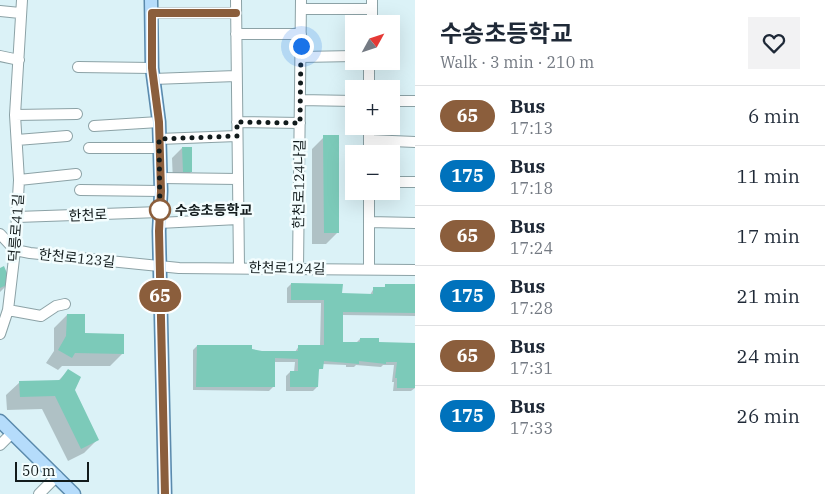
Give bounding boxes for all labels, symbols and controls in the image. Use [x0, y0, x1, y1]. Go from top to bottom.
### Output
north arrow [345, 15, 400, 70]
map controls [345, 15, 400, 200]
text: 수송초등학교 [440, 17, 572, 49]
button: heart [748, 17, 800, 69]
your location [289, 34, 314, 59]
text: Walk · 3 min · 210 m [440, 52, 594, 72]
button: + [345, 80, 400, 135]
text: Bus [510, 94, 545, 118]
text: 65 [457, 104, 478, 127]
text: 6 min [748, 104, 800, 128]
text: 17:13 [510, 118, 553, 138]
street label: 한천로124나길 [289, 139, 309, 229]
button: − [345, 145, 400, 200]
text: Bus [510, 154, 545, 178]
text: 175 [451, 164, 484, 187]
text: 11 min [737, 164, 800, 188]
text: 17:18 [510, 178, 553, 198]
street label: 덕릉로41길 [5, 193, 27, 263]
marker: 수송초등학교 [149, 199, 171, 221]
place label: 수송초등학교 [175, 201, 252, 219]
street label: 한천로 [68, 205, 108, 225]
text: Bus [510, 214, 545, 238]
text: 65 [457, 224, 478, 247]
text: 17 min [737, 224, 800, 248]
text: 17:24 [510, 238, 553, 258]
street label: 한천로123길 [38, 245, 116, 271]
street label: 한천로124길 [248, 258, 326, 278]
text: Bus [510, 274, 545, 298]
line badge: 65 [138, 280, 182, 312]
text: 65 [149, 284, 171, 307]
text: 175 [451, 284, 484, 307]
text: 21 min [737, 284, 800, 308]
text: 17:28 [510, 298, 553, 318]
text: Bus [510, 334, 545, 358]
text: 65 [457, 344, 478, 367]
text: 24 min [737, 344, 800, 368]
text: 17:31 [510, 358, 553, 378]
text: Bus [510, 394, 545, 418]
text: 175 [451, 404, 484, 427]
text: 26 min [737, 404, 800, 428]
text: 17:33 [510, 418, 553, 438]
scale bar [15, 459, 89, 482]
text: 50 m [22, 462, 55, 480]

